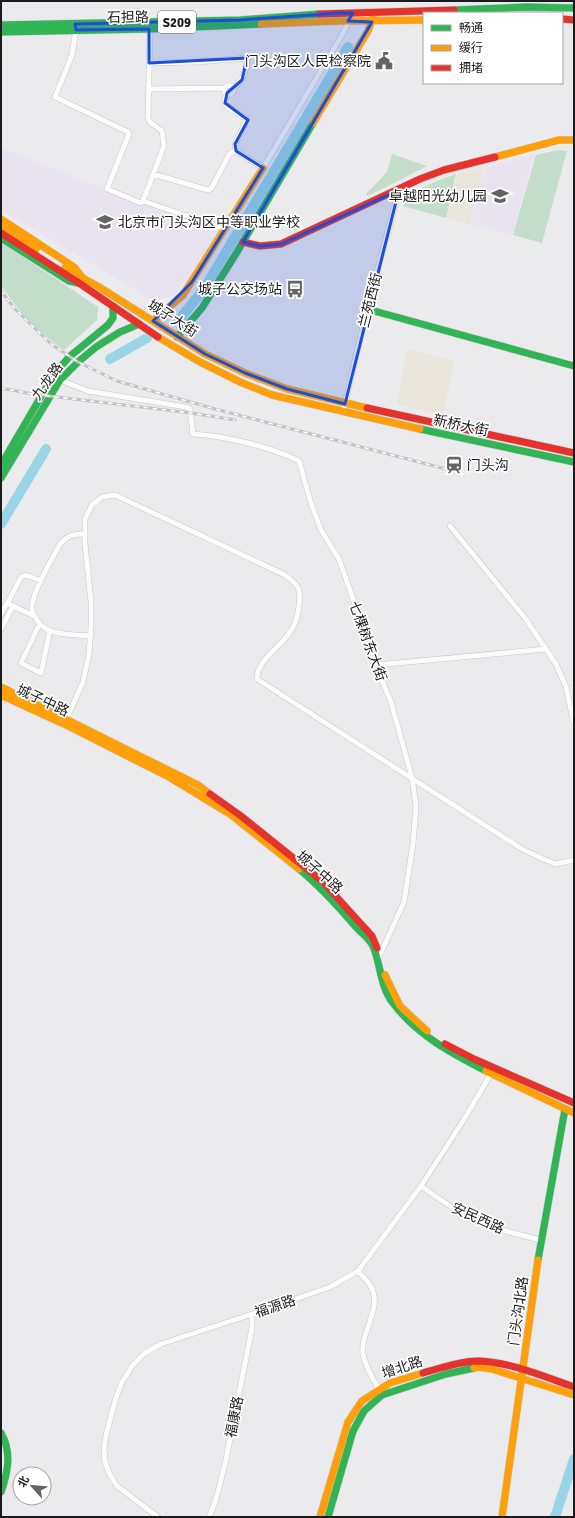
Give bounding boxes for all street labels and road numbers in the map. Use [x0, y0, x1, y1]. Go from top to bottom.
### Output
street label: 石担路 [107, 9, 149, 26]
road number: S209 [158, 11, 196, 33]
street label: 兰苑西街 [355, 271, 386, 329]
street label: 城子大街 [145, 296, 201, 341]
street label: 九龙路 [28, 359, 67, 403]
street label: 新桥大街 [432, 411, 490, 440]
street label: 七棵树东大街 [345, 599, 390, 684]
street label: 城子中路 [14, 681, 72, 720]
street label: 城子中路 [293, 847, 346, 897]
street label: 安民西路 [449, 1199, 507, 1238]
street label: 门头沟北路 [505, 1275, 532, 1347]
street label: 福源路 [253, 1292, 298, 1321]
street label: 增北路 [380, 1353, 425, 1382]
street label: 福康路 [222, 1395, 247, 1439]

